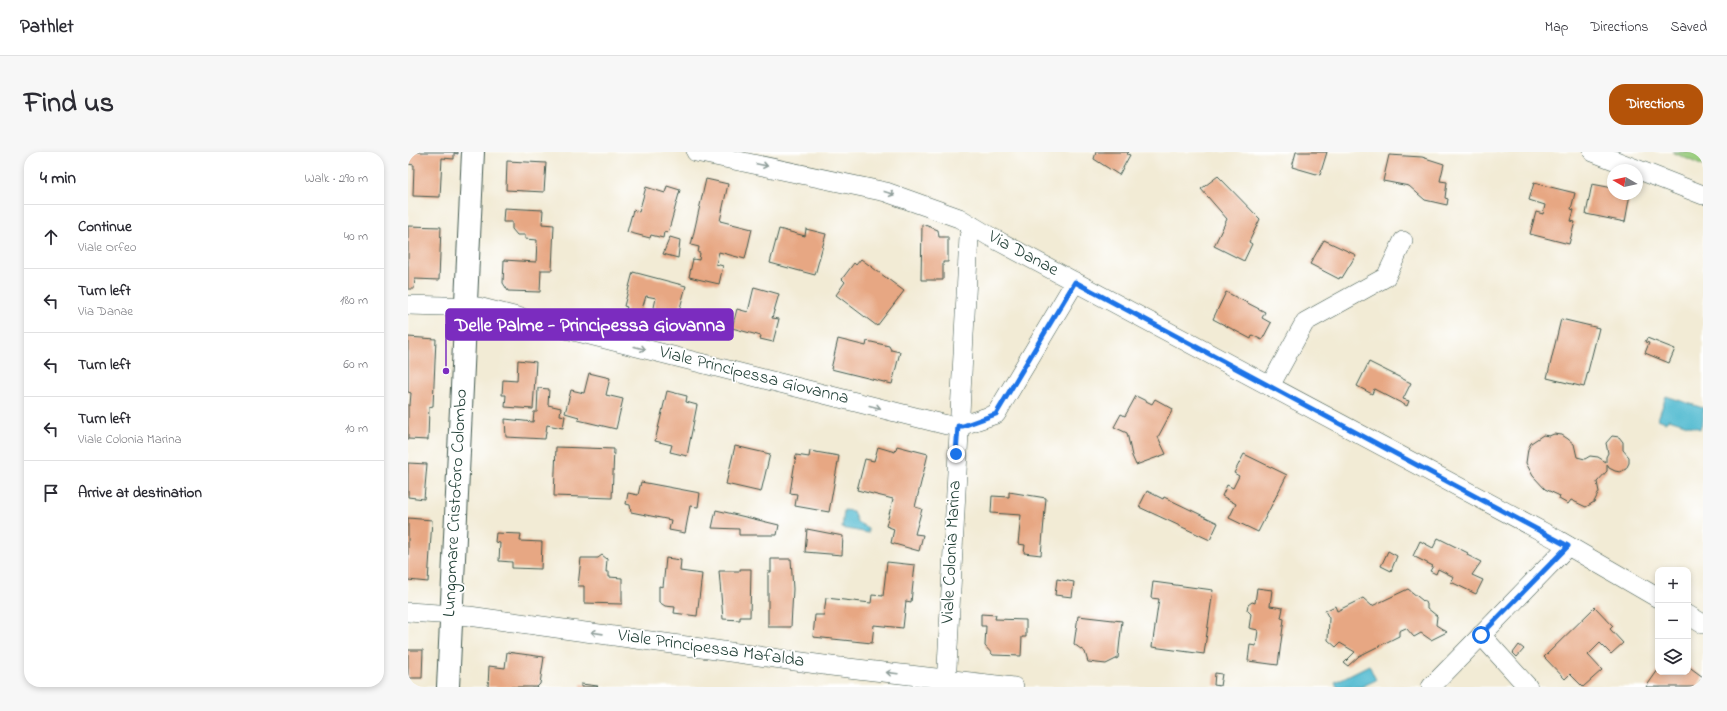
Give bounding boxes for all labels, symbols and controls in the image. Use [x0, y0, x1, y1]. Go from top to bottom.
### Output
text: Pathlet [20, 14, 74, 41]
text: Map [1545, 17, 1568, 38]
text: Directions [1590, 17, 1648, 38]
text: Saved [1670, 17, 1707, 38]
text: Find us [24, 84, 114, 125]
button: Directions [1609, 84, 1703, 125]
one-way arrow [755, 162, 768, 170]
north arrow [1607, 164, 1643, 200]
text: 4 min [40, 166, 76, 191]
text: Walk · 290 m [304, 169, 368, 188]
one-way arrow [882, 190, 895, 197]
text: Continue [78, 216, 132, 238]
street label: Via Danae [982, 224, 1064, 284]
icon: ahead [40, 226, 62, 248]
text: 40 m [344, 227, 368, 246]
text: Viale Orfeo [78, 238, 137, 257]
text: Turn left [78, 280, 131, 302]
icon: left [40, 290, 62, 312]
text: 180 m [340, 291, 368, 310]
text: Via Danae [78, 302, 133, 321]
callout: Delle Palme - Principessa Giovanna [446, 309, 733, 340]
text: Delle Palme - Principessa Giovanna [454, 313, 725, 340]
street label: Viale Principessa Giovanna [655, 340, 852, 412]
one-way arrow [633, 345, 646, 352]
icon: left [40, 354, 62, 376]
text: Turn left [78, 354, 131, 376]
text: 60 m [343, 355, 368, 374]
street label: Lungomare Cristoforo Colombo [437, 388, 476, 618]
one-way arrow [868, 403, 881, 411]
text: Turn left [78, 408, 131, 430]
icon: left [40, 418, 62, 440]
text: 10 m [345, 419, 368, 438]
text: Viale Colonia Marina [78, 430, 182, 449]
route end [947, 445, 965, 463]
street label: Viale Colonia Marina [935, 480, 969, 625]
icon: arrive [40, 482, 62, 504]
text: Arrive at destination [78, 482, 202, 504]
map controls [1655, 567, 1691, 675]
button: + [1655, 567, 1691, 603]
button: − [1655, 603, 1691, 639]
street label: Viale Principessa Mafalda [615, 623, 806, 675]
route start [1472, 626, 1490, 644]
one-way arrow [591, 630, 604, 637]
button: layers [1655, 639, 1691, 675]
one-way arrow [886, 669, 899, 677]

